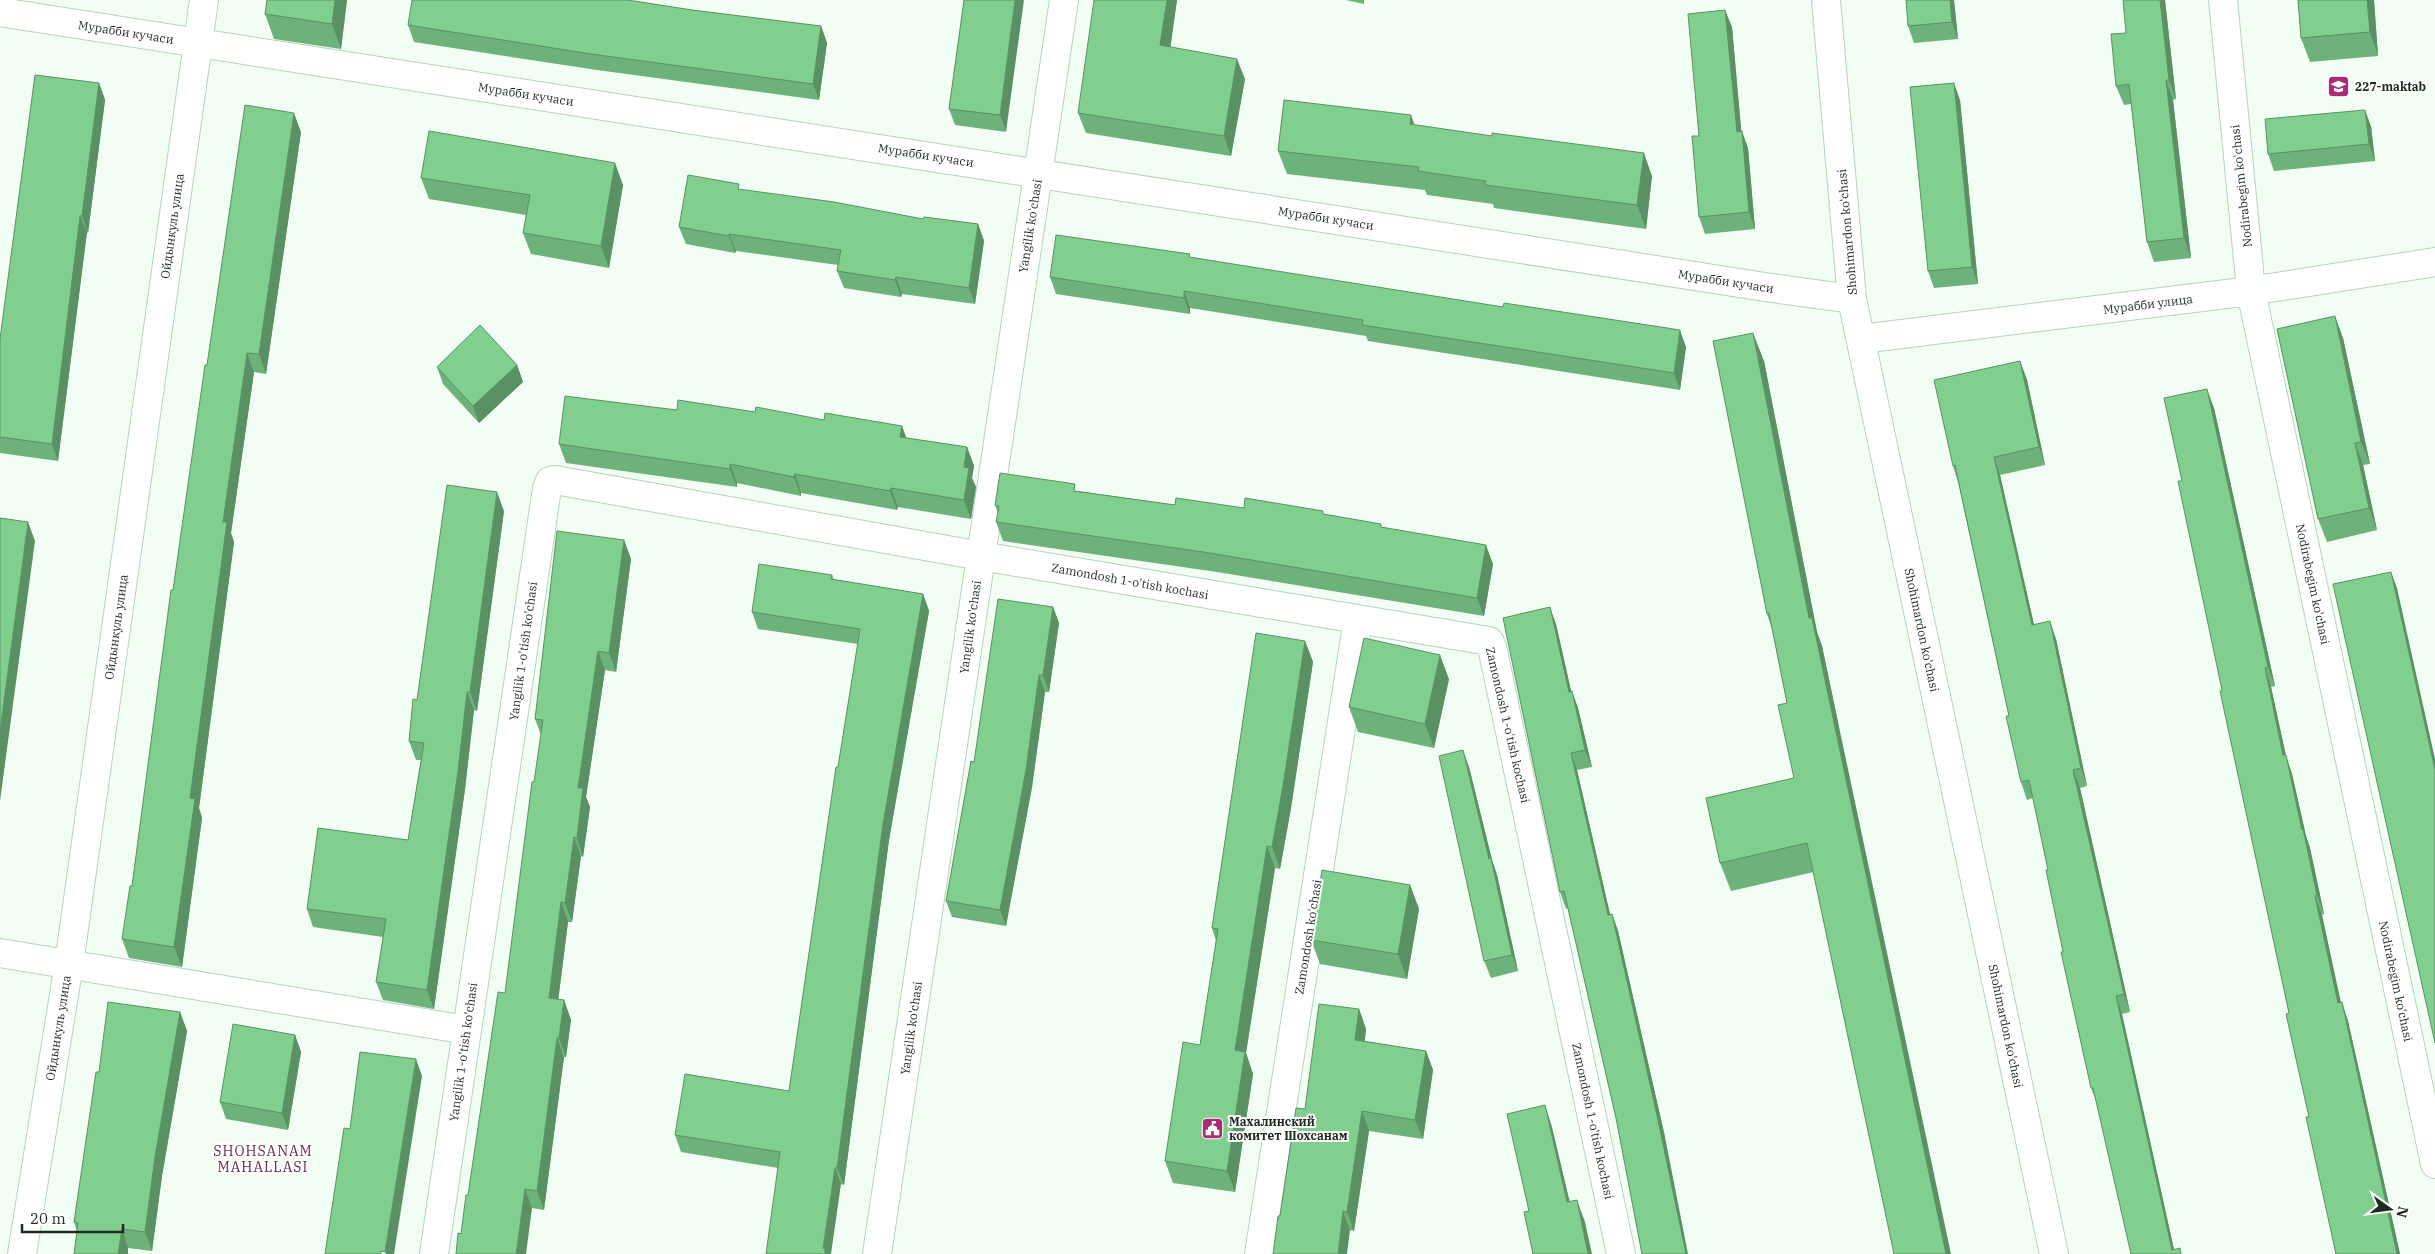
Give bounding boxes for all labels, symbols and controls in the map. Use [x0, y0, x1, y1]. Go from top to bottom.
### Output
street label: Мурабби кучаси [77, 17, 175, 47]
school or university icon: 227-maktab [2327, 74, 2351, 98]
street label: Мурабби кучаси [477, 79, 575, 109]
place label: 227-maktab [2355, 79, 2427, 94]
street label: Nodirabegim ko'chasi [2227, 124, 2255, 248]
street label: Мурабби кучаси [877, 140, 975, 170]
street label: Shohimardon ko'chasi [1834, 168, 1860, 296]
street label: Ойдынкуль улица [157, 172, 187, 280]
street label: Yangilik ko'chasi [1015, 178, 1045, 274]
street label: Мурабби кучаси [1277, 203, 1375, 233]
street label: Мурабби кучаси [1677, 266, 1775, 296]
street label: Мурабби улица [2102, 291, 2194, 317]
street label: Nodirabegim ko'chasi [2293, 522, 2333, 646]
street label: Zamondosh 1-o'tish kochasi [1050, 560, 1210, 602]
street label: Shohimardon ko'chasi [1902, 567, 1943, 694]
street label: Ойдынкуль улица [101, 573, 131, 681]
street label: Yangilik ko'chasi [956, 579, 984, 675]
street label: Yangilik 1-o'tish ko'chasi [506, 580, 540, 721]
street label: Zamondosh 1-o'tish kochasi [1483, 646, 1533, 805]
street label: Zamondosh ko'chasi [1292, 878, 1325, 996]
street label: Nodirabegim ko'chasi [2376, 919, 2416, 1043]
street label: Shohimardon ko'chasi [1986, 963, 2027, 1090]
street label: Ойдынкуль улица [42, 974, 74, 1082]
street label: Yangilik ko'chasi [897, 980, 925, 1076]
street label: Yangilik 1-o'tish ko'chasi [446, 981, 480, 1122]
street label: Zamondosh 1-o'tish kochasi [1569, 1041, 1617, 1201]
place label: Махалинский комитет Шохcанам [1229, 1114, 1348, 1143]
public building icon: Махалинский комитет Шохcанам [1201, 1116, 1225, 1140]
district label: SHOHSANAM MAHALLASI [213, 1142, 313, 1176]
north arrow [2365, 1184, 2415, 1234]
scale bar [22, 1202, 124, 1234]
text: N [2393, 1205, 2413, 1220]
text: 20 m [30, 1209, 66, 1228]

